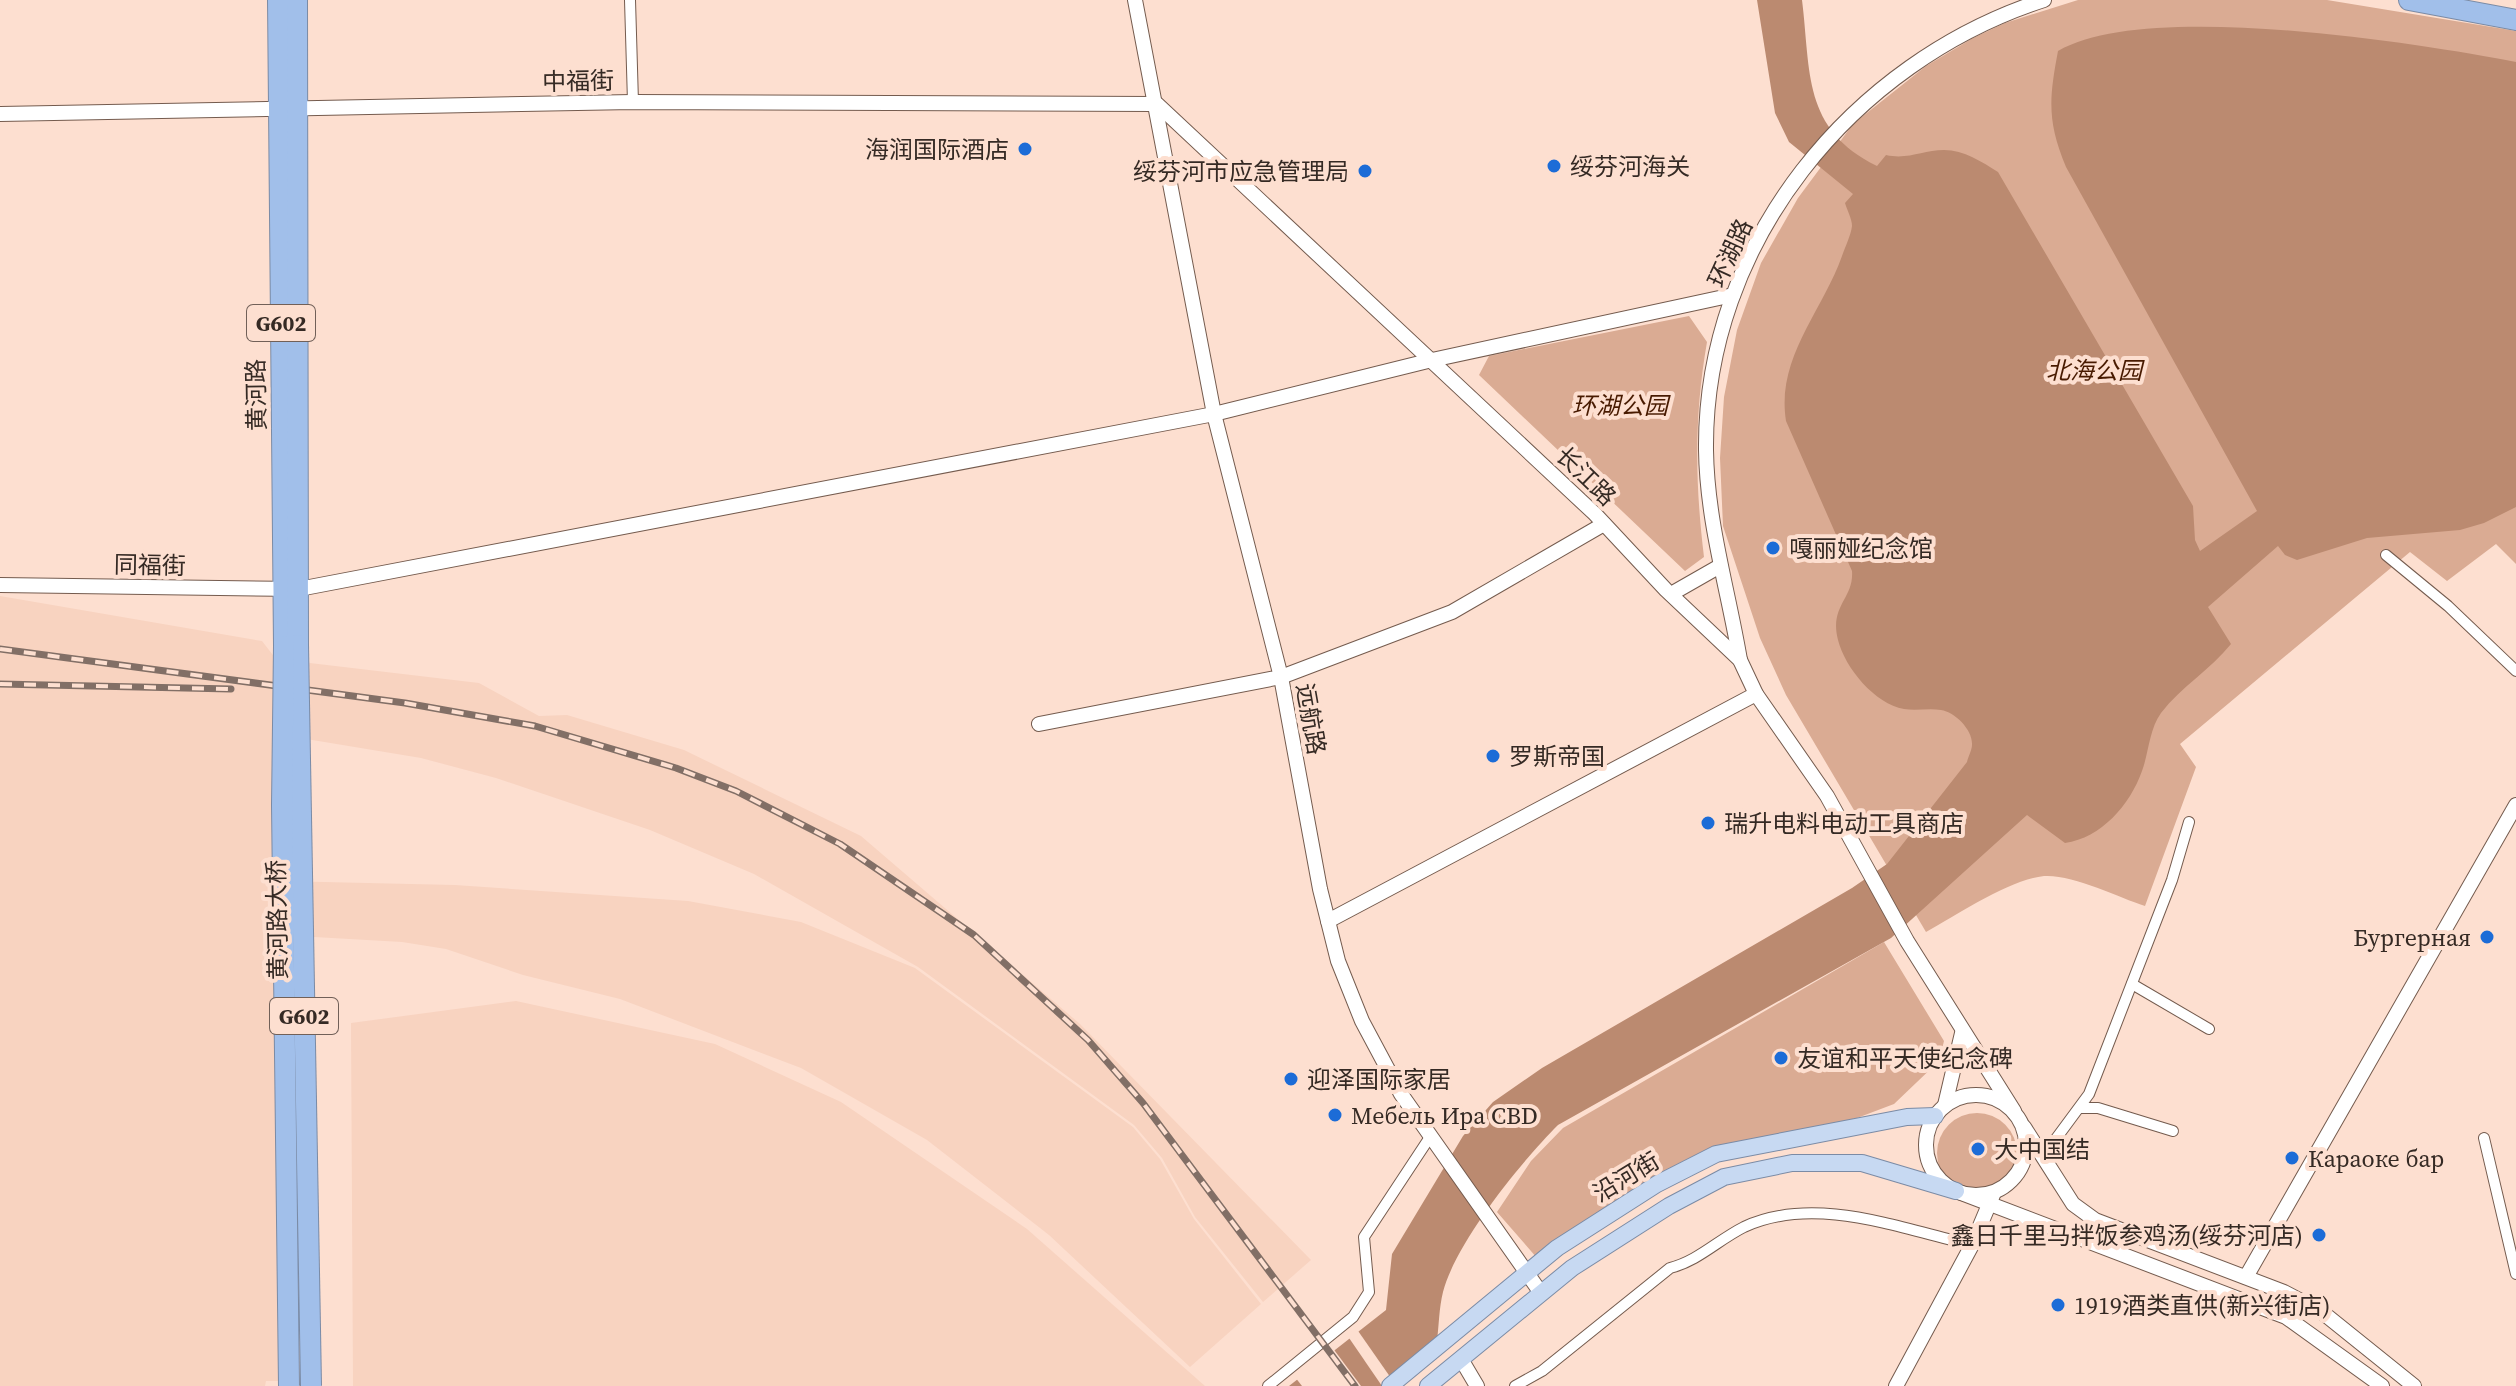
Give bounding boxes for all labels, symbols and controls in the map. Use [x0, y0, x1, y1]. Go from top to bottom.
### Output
street label: 中福街 [542, 64, 614, 98]
place label: 海润国际酒店 [865, 133, 1009, 166]
marker: 海润国际酒店 [1016, 140, 1034, 158]
place label: 绥芬河海关 [1570, 150, 1690, 183]
place label: 绥芬河市应急管理局 [1133, 155, 1349, 188]
marker: 绥芬河海关 [1545, 157, 1563, 175]
marker: 绥芬河市应急管理局 [1356, 162, 1374, 180]
street label: 环湖路 [1700, 213, 1760, 293]
road number: G602 [247, 305, 315, 341]
park label: 北海公园 [2046, 354, 2145, 387]
street label: 黄河路 [239, 359, 273, 431]
park label: 环湖公园 [1572, 389, 1671, 422]
street label: 长江路 [1549, 439, 1623, 513]
place label: 嘎丽娅纪念馆 [1789, 532, 1933, 565]
marker: 嘎丽娅纪念馆 [1764, 539, 1782, 557]
street label: 同福街 [114, 548, 186, 582]
street label: 远航路 [1288, 681, 1334, 757]
place label: 罗斯帝国 [1509, 740, 1605, 773]
marker: 罗斯帝国 [1484, 747, 1502, 765]
place label: 瑞升电料电动工具商店 [1724, 807, 1964, 840]
marker: 瑞升电料电动工具商店 [1699, 814, 1717, 832]
street label: 黄河路大桥 [259, 860, 295, 980]
place label: Бургерная [2353, 921, 2471, 954]
marker: Бургерная [2478, 928, 2496, 946]
road number: G602 [270, 998, 338, 1034]
place label: 友谊和平天使纪念碑 [1797, 1042, 2013, 1075]
marker: 友谊和平天使纪念碑 [1772, 1049, 1790, 1067]
place label: 迎泽国际家居 [1307, 1063, 1451, 1096]
marker: 迎泽国际家居 [1282, 1070, 1300, 1088]
place label: Мебель Ира CBD [1351, 1099, 1538, 1132]
marker: Мебель Ира CBD [1326, 1106, 1344, 1124]
place label: 大中国结 [1994, 1133, 2090, 1166]
marker: 大中国结 [1969, 1140, 1987, 1158]
place label: Караоке бар [2308, 1142, 2444, 1175]
street label: 沿河街 [1587, 1144, 1665, 1210]
marker: Караоке бар [2283, 1149, 2301, 1167]
place label: 鑫日千里马拌饭参鸡汤(绥芬河店) [1951, 1219, 2303, 1252]
marker: 鑫日千里马拌饭参鸡汤(绥芬河店) [2310, 1226, 2328, 1244]
place label: 1919酒类直供(新兴街店) [2074, 1289, 2330, 1322]
marker: 1919酒类直供(新兴街店) [2049, 1296, 2067, 1314]

